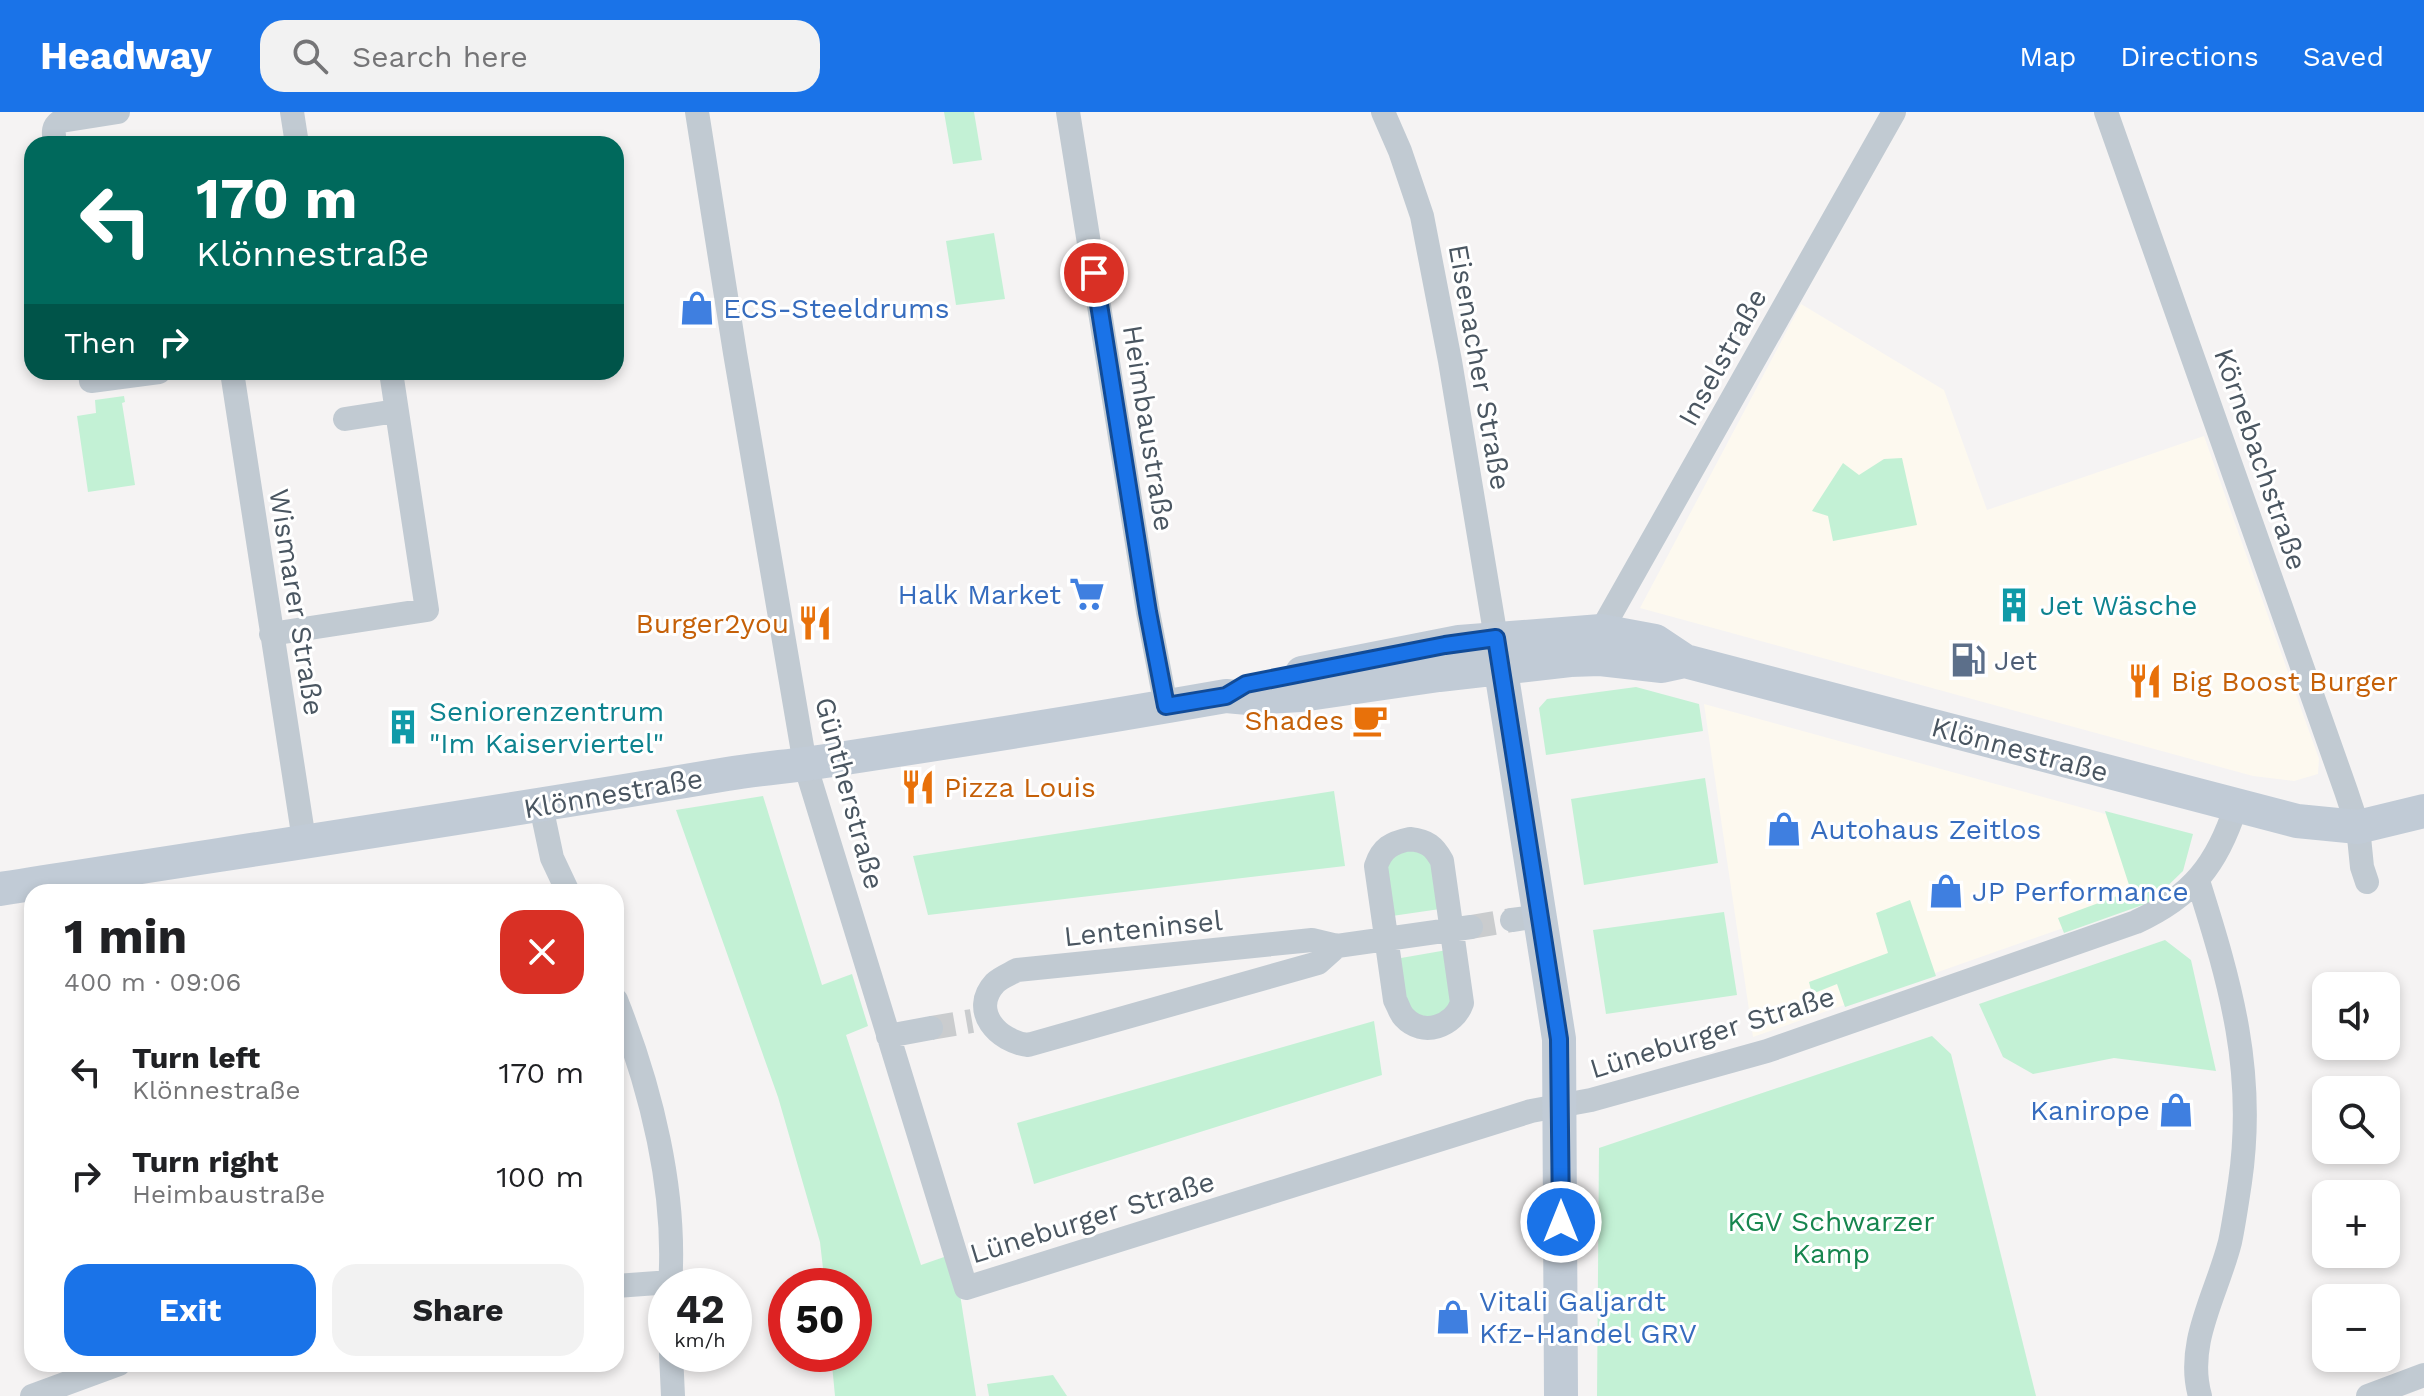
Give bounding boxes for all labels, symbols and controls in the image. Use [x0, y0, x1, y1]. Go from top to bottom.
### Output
search box [260, 20, 820, 92]
text: Headway [40, 34, 212, 78]
icon: search [288, 34, 332, 78]
text: Search here [352, 39, 528, 74]
text: Map [2019, 40, 2076, 73]
text: Directions [2120, 40, 2259, 73]
text: Saved [2303, 40, 2384, 73]
text: 170 m [196, 166, 358, 232]
icon: left [64, 168, 168, 272]
text: Klönnestraße [196, 233, 429, 275]
pin [1060, 239, 1128, 307]
street label: Eisenacher Straße [1442, 242, 1517, 493]
icon: arrive [1072, 251, 1116, 295]
street label: Inselstraße [1671, 283, 1774, 432]
shop icon: ECS-Steeldrums [678, 289, 716, 327]
place label: ECS-Steeldrums [723, 292, 949, 325]
icon: right [152, 320, 196, 364]
street label: Heimbaustraße [1116, 323, 1181, 533]
text: Then [64, 325, 136, 360]
street label: Körnebachstraße [2207, 344, 2314, 574]
street label: Wismarer Straße [262, 486, 331, 718]
supermarket icon: Halk Market [1068, 575, 1106, 613]
place label: Halk Market [898, 578, 1061, 611]
building icon: Jet Wäsche [1995, 586, 2033, 624]
place label: Jet Wäsche [2040, 589, 2198, 622]
restaurant icon: Burger2you [796, 604, 834, 642]
place label: Burger2you [635, 607, 789, 640]
fuel station icon: Jet [1949, 641, 1987, 679]
place label: Jet [1994, 644, 2037, 677]
restaurant icon: Big Boost Burger [2126, 662, 2164, 700]
place label: Big Boost Burger [2171, 665, 2398, 698]
street label: Güntherstraße [808, 693, 891, 893]
place label: Seniorenzentrum "Im Kaiserviertel" [429, 695, 664, 760]
cafe icon: Shades [1351, 701, 1389, 739]
place label: Shades [1244, 704, 1344, 737]
building icon: Seniorenzentrum "Im Kaiserviertel" [384, 708, 422, 746]
street label: Klönnestraße [1928, 710, 2112, 789]
street label: Klönnestraße [521, 761, 705, 825]
restaurant icon: Pizza Louis [899, 768, 937, 806]
place label: Pizza Louis [944, 771, 1096, 804]
shop icon: Autohaus Zeitlos [1765, 810, 1803, 848]
place label: Autohaus Zeitlos [1810, 813, 2041, 846]
shop icon: JP Performance [1927, 872, 1965, 910]
place label: JP Performance [1972, 875, 2189, 908]
street label: Lenteninsel [1062, 904, 1224, 953]
text: 1 min [64, 908, 187, 965]
button: close [500, 910, 584, 994]
text: 400 m · 09:06 [64, 967, 241, 997]
map controls [2312, 972, 2400, 1372]
button: sound [2312, 972, 2400, 1060]
street label: Lüneburger Straße [1586, 980, 1838, 1085]
text: Turn left [132, 1040, 260, 1075]
icon: left [64, 1050, 108, 1094]
text: 170 m [499, 1055, 584, 1090]
text: Klönnestraße [132, 1075, 300, 1105]
button: search [2312, 1076, 2400, 1164]
shop icon: Kanirope [2157, 1091, 2195, 1129]
place label: Kanirope [2030, 1094, 2150, 1127]
text: Turn right [132, 1144, 278, 1179]
icon: right [64, 1154, 108, 1198]
text: 100 m [496, 1159, 584, 1194]
street label: Lüneburger Straße [966, 1165, 1218, 1270]
text: Heimbaustraße [132, 1179, 325, 1209]
position arrow [1519, 1180, 1603, 1264]
button: + [2312, 1180, 2400, 1268]
park label: KGV Schwarzer Kamp [1727, 1205, 1935, 1270]
button: Exit [64, 1264, 316, 1356]
button: Share [332, 1264, 584, 1356]
speed limit sign: 50 [768, 1268, 872, 1372]
button: − [2312, 1284, 2400, 1372]
place label: Vitali Galjardt Kfz-Handel GRV [1479, 1285, 1697, 1350]
text: 42 [675, 1286, 725, 1333]
shop icon: Vitali Galjardt Kfz-Handel GRV [1434, 1298, 1472, 1336]
text: km/h [674, 1328, 726, 1352]

